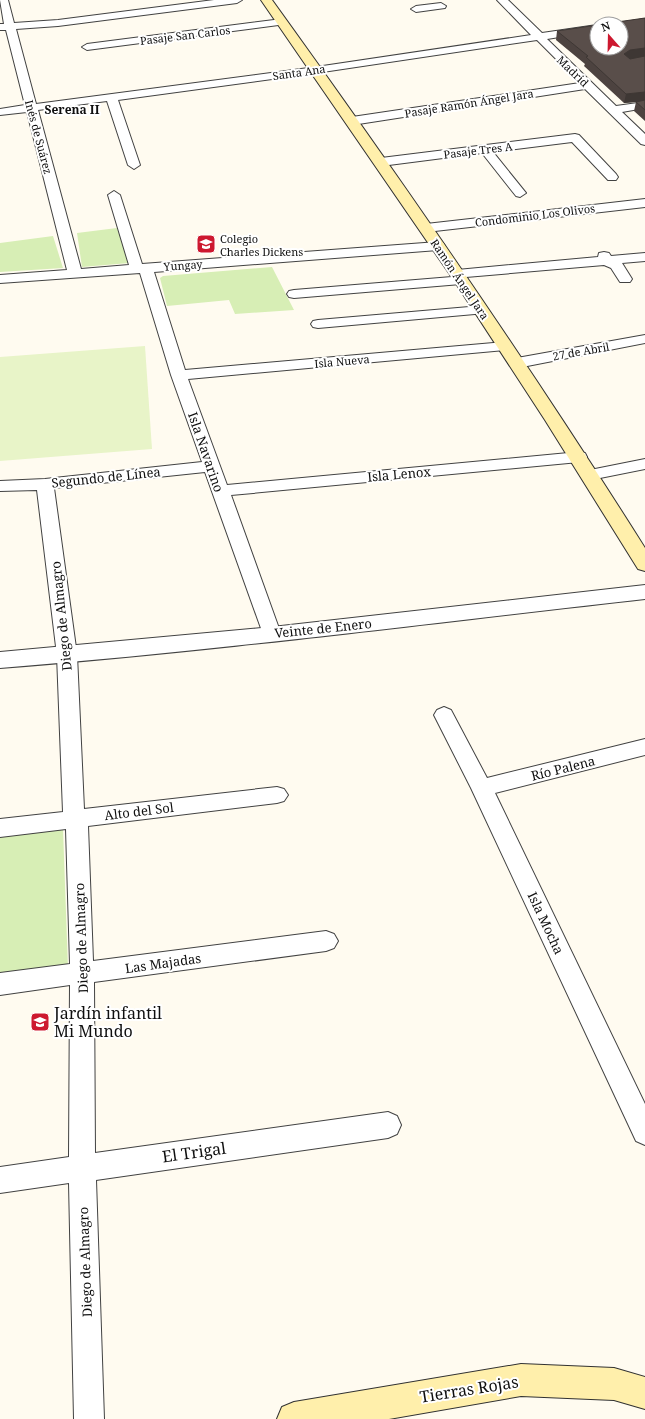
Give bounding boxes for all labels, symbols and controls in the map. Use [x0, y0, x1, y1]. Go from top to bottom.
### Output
north arrow [589, 16, 629, 56]
text: N [599, 17, 612, 35]
street label: Pasaje San Carlos [139, 22, 231, 48]
street label: Madrid [554, 52, 592, 90]
street label: Santa Ana [272, 61, 326, 83]
street label: Pasaje Ramón Ángel Jara [403, 85, 535, 121]
street label: Inés de Suárez [22, 98, 56, 176]
district label: Serena II [45, 101, 100, 118]
street label: Pasaje Tres A [443, 138, 514, 162]
street label: Condominio Los Olivos [474, 200, 596, 230]
place label: Colegio Charles Dickens [220, 231, 303, 259]
school or university icon: Colegio Charles Dickens [195, 233, 217, 255]
street label: Ramón Ángel Jara [427, 236, 493, 322]
street label: Yungay [162, 256, 204, 274]
street label: 27 de Abril [551, 339, 611, 363]
street label: Isla Nueva [314, 351, 370, 371]
street label: Isla Navarino [184, 410, 228, 494]
street label: Segundo de Línea [50, 462, 162, 492]
street label: Isla Lenox [366, 462, 432, 486]
street label: Diego de Almagro [46, 560, 76, 672]
street label: Veinte de Enero [273, 614, 373, 642]
street label: Río Palena [529, 751, 597, 785]
street label: Alto del Sol [103, 798, 175, 824]
street label: Diego de Almagro [70, 883, 92, 993]
street label: Isla Mocha [524, 889, 568, 957]
street label: Las Majadas [124, 949, 202, 977]
place label: Jardín infantil Mi Mundo [53, 1002, 162, 1042]
school or university icon: Jardín infantil Mi Mundo [29, 1011, 51, 1033]
street label: El Trigal [161, 1137, 227, 1167]
street label: Diego de Almagro [74, 1207, 96, 1317]
street label: Tierras Rojas [418, 1370, 520, 1408]

